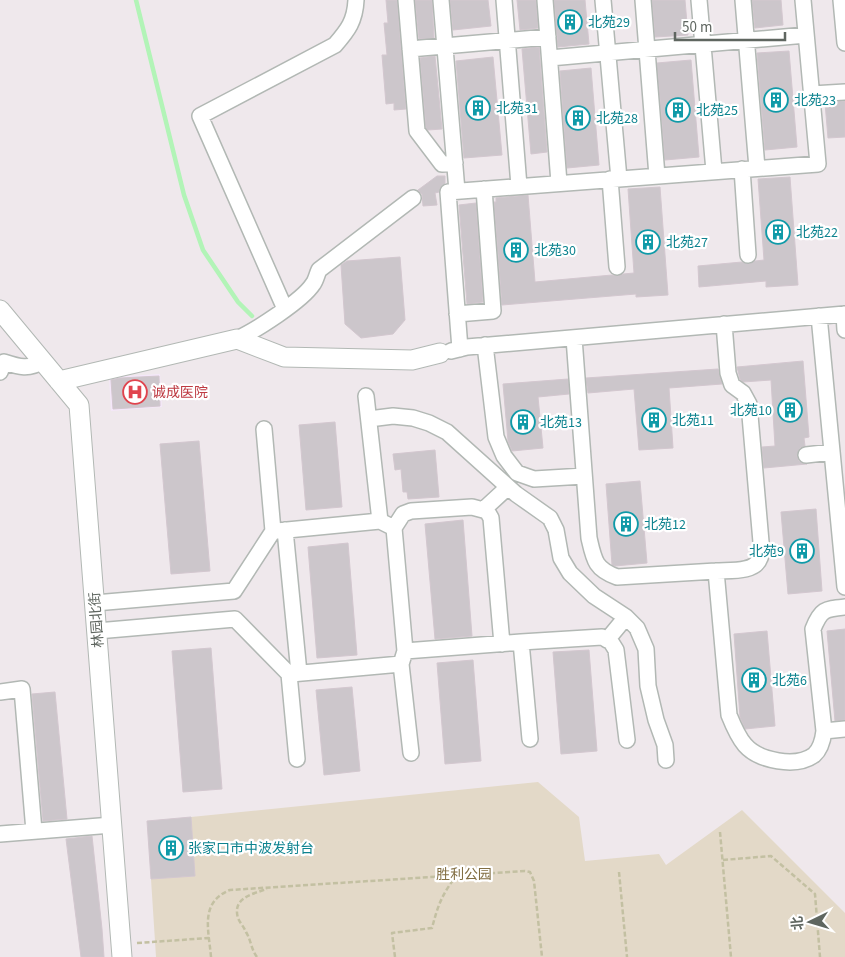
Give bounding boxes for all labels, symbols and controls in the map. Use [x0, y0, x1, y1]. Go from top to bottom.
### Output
building icon: 北苑29 [557, 9, 583, 35]
scale bar [675, 10, 785, 42]
place label: 北苑29 [588, 13, 630, 33]
text: 50 m [682, 17, 712, 38]
building icon: 北苑23 [763, 87, 789, 113]
place label: 北苑23 [794, 91, 836, 111]
building icon: 北苑31 [465, 95, 491, 121]
building icon: 北苑25 [665, 97, 691, 123]
place label: 北苑31 [496, 99, 538, 119]
place label: 北苑25 [696, 101, 738, 121]
building icon: 北苑28 [565, 105, 591, 131]
place label: 北苑28 [596, 109, 638, 129]
building icon: 北苑22 [765, 219, 791, 245]
place label: 北苑22 [796, 223, 838, 243]
building icon: 北苑27 [635, 229, 661, 255]
place label: 北苑27 [666, 233, 708, 253]
building icon: 北苑30 [503, 237, 529, 263]
place label: 北苑30 [534, 241, 576, 261]
hospital icon: 诚成医院 [122, 379, 148, 405]
place label: 诚成医院 [152, 383, 208, 403]
building icon: 北苑10 [777, 397, 803, 423]
place label: 北苑10 [730, 401, 772, 421]
building icon: 北苑11 [641, 407, 667, 433]
building icon: 北苑13 [510, 409, 536, 435]
place label: 北苑11 [672, 411, 714, 431]
place label: 北苑13 [540, 413, 582, 433]
building icon: 北苑12 [613, 511, 639, 537]
place label: 北苑12 [644, 515, 686, 535]
building icon: 北苑9 [789, 538, 815, 564]
place label: 北苑9 [749, 542, 784, 562]
street label: 林园北街 [85, 591, 109, 649]
building icon: 北苑6 [741, 667, 767, 693]
place label: 北苑6 [772, 671, 807, 691]
building icon: 张家口市中波发射台 [158, 835, 184, 861]
place label: 张家口市中波发射台 [188, 839, 314, 859]
park label: 胜利公园 [436, 865, 492, 885]
north arrow [785, 897, 835, 947]
text: 北 [787, 915, 809, 931]

